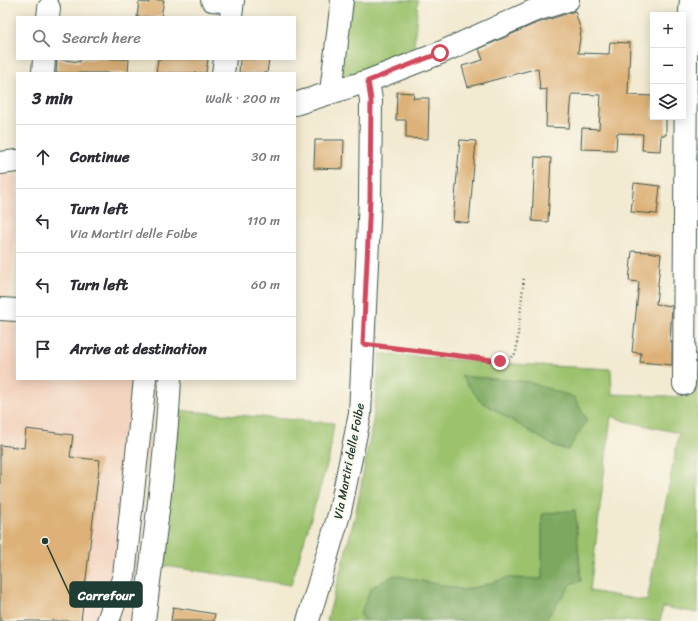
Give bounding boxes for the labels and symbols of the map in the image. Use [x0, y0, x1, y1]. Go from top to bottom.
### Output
route start [431, 44, 449, 62]
route end [491, 352, 509, 370]
street label: Via Martiri delle Foibe [327, 401, 371, 521]
callout: Carrefour [70, 582, 142, 607]
text: Carrefour [77, 584, 136, 607]

